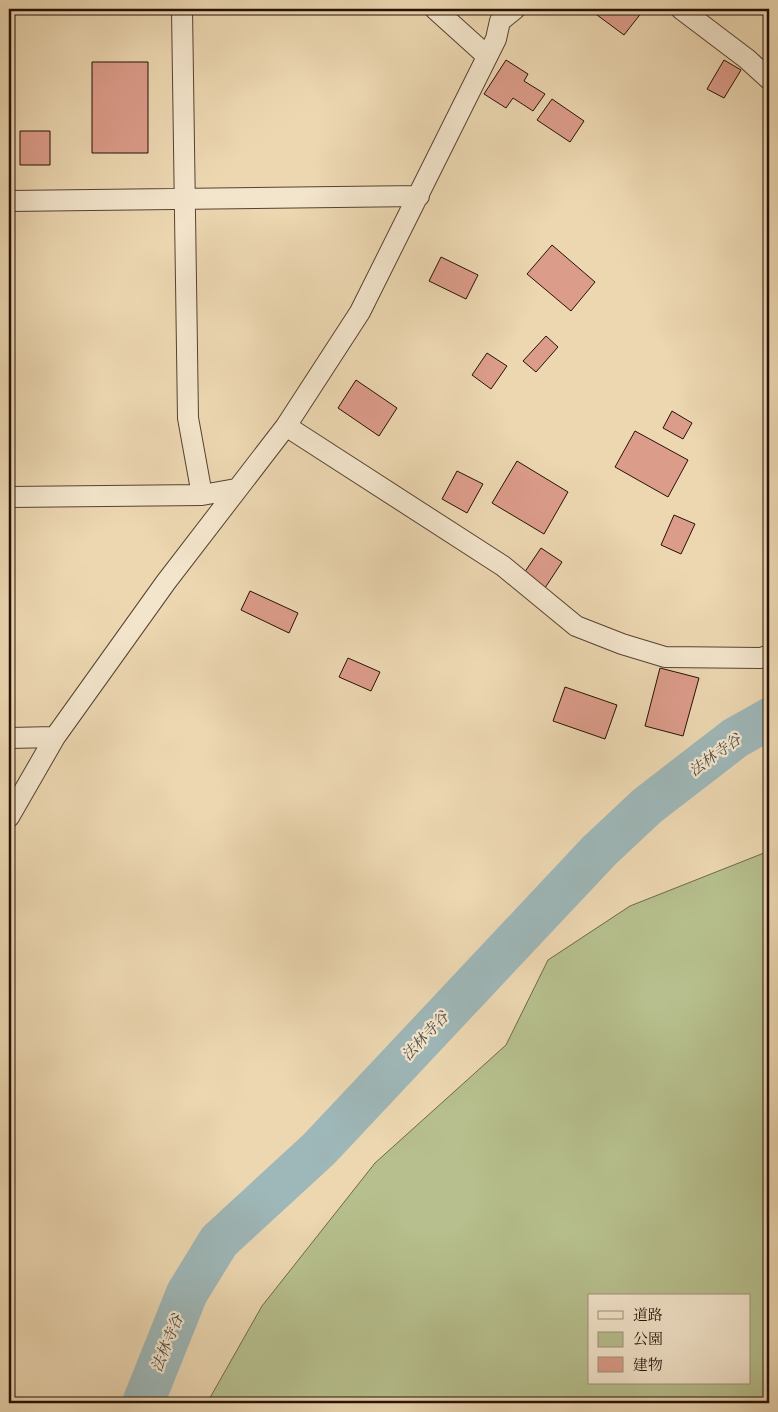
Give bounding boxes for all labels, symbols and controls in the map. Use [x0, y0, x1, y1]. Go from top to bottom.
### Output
water label: 法林寺谷 [685, 730, 745, 780]
water label: 法林寺谷 [398, 1007, 453, 1064]
legend [588, 1294, 750, 1384]
text: 道路 [633, 1306, 663, 1324]
water label: 法林寺谷 [147, 1311, 187, 1374]
text: 公園 [633, 1330, 663, 1348]
text: 建物 [633, 1356, 663, 1374]

